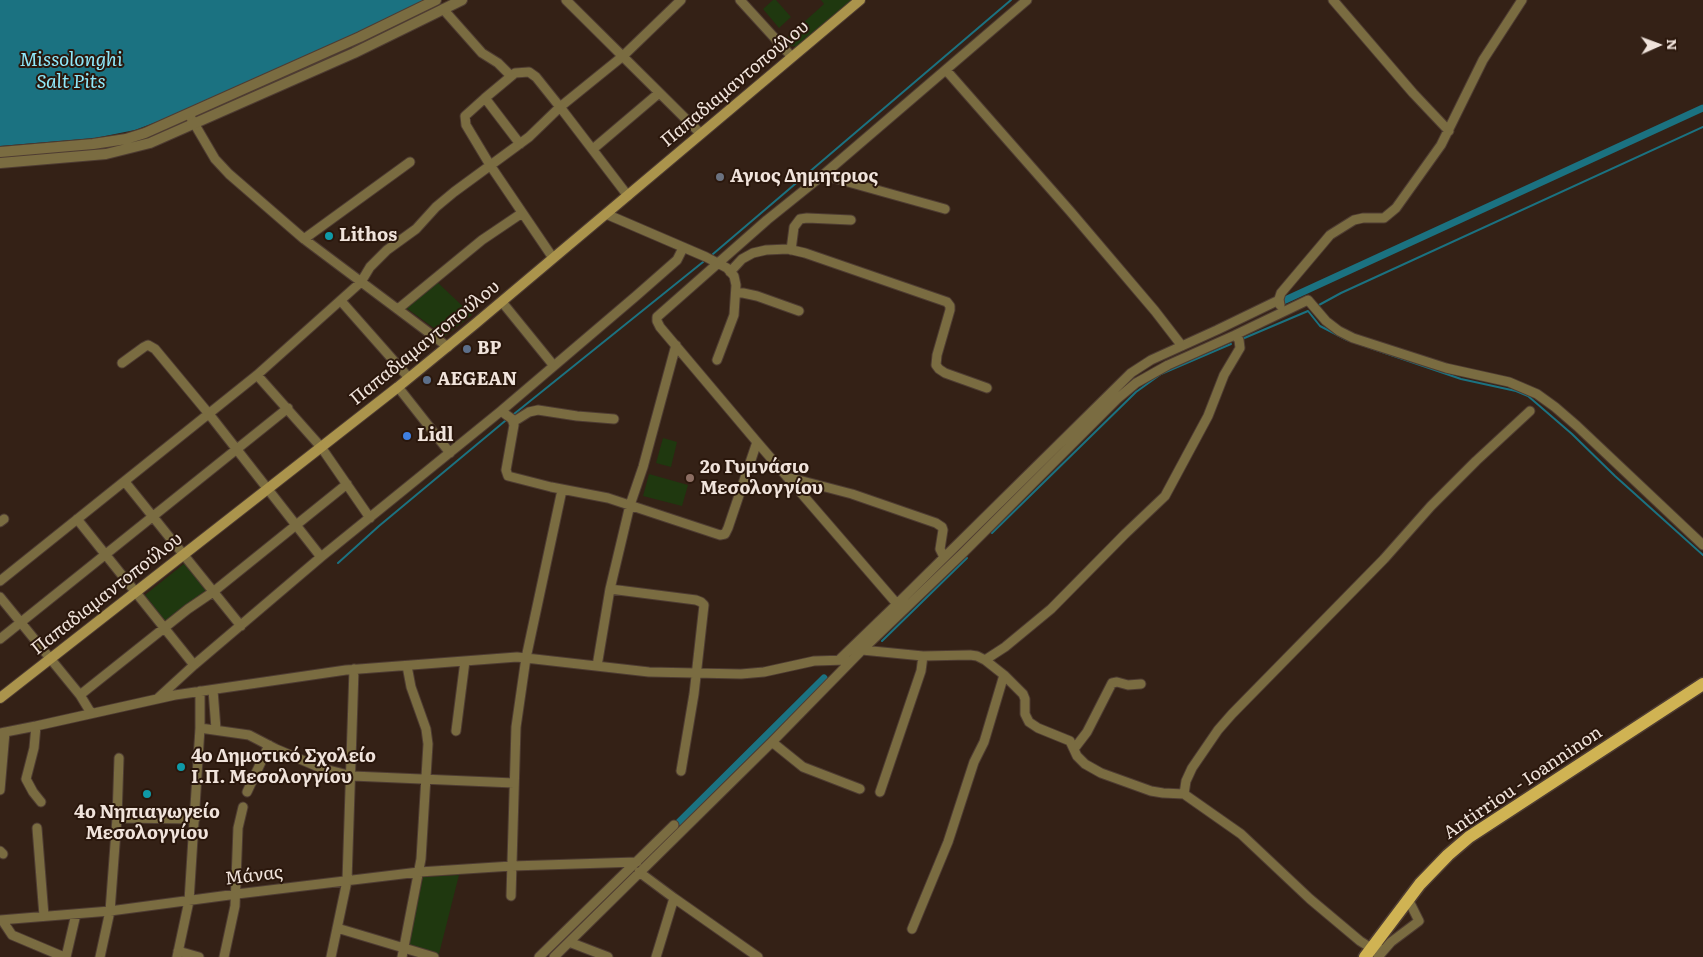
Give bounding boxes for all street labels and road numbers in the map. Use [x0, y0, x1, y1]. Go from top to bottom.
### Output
street label: Παπαδιαμαντοπούλου [657, 16, 813, 152]
street label: Παπαδιαμαντοπούλου [346, 276, 504, 410]
street label: Παπαδιαμαντοπούλου [27, 528, 187, 660]
street label: Antirriou - Ioanninon [1439, 722, 1607, 844]
street label: Μάνας [224, 862, 284, 890]

